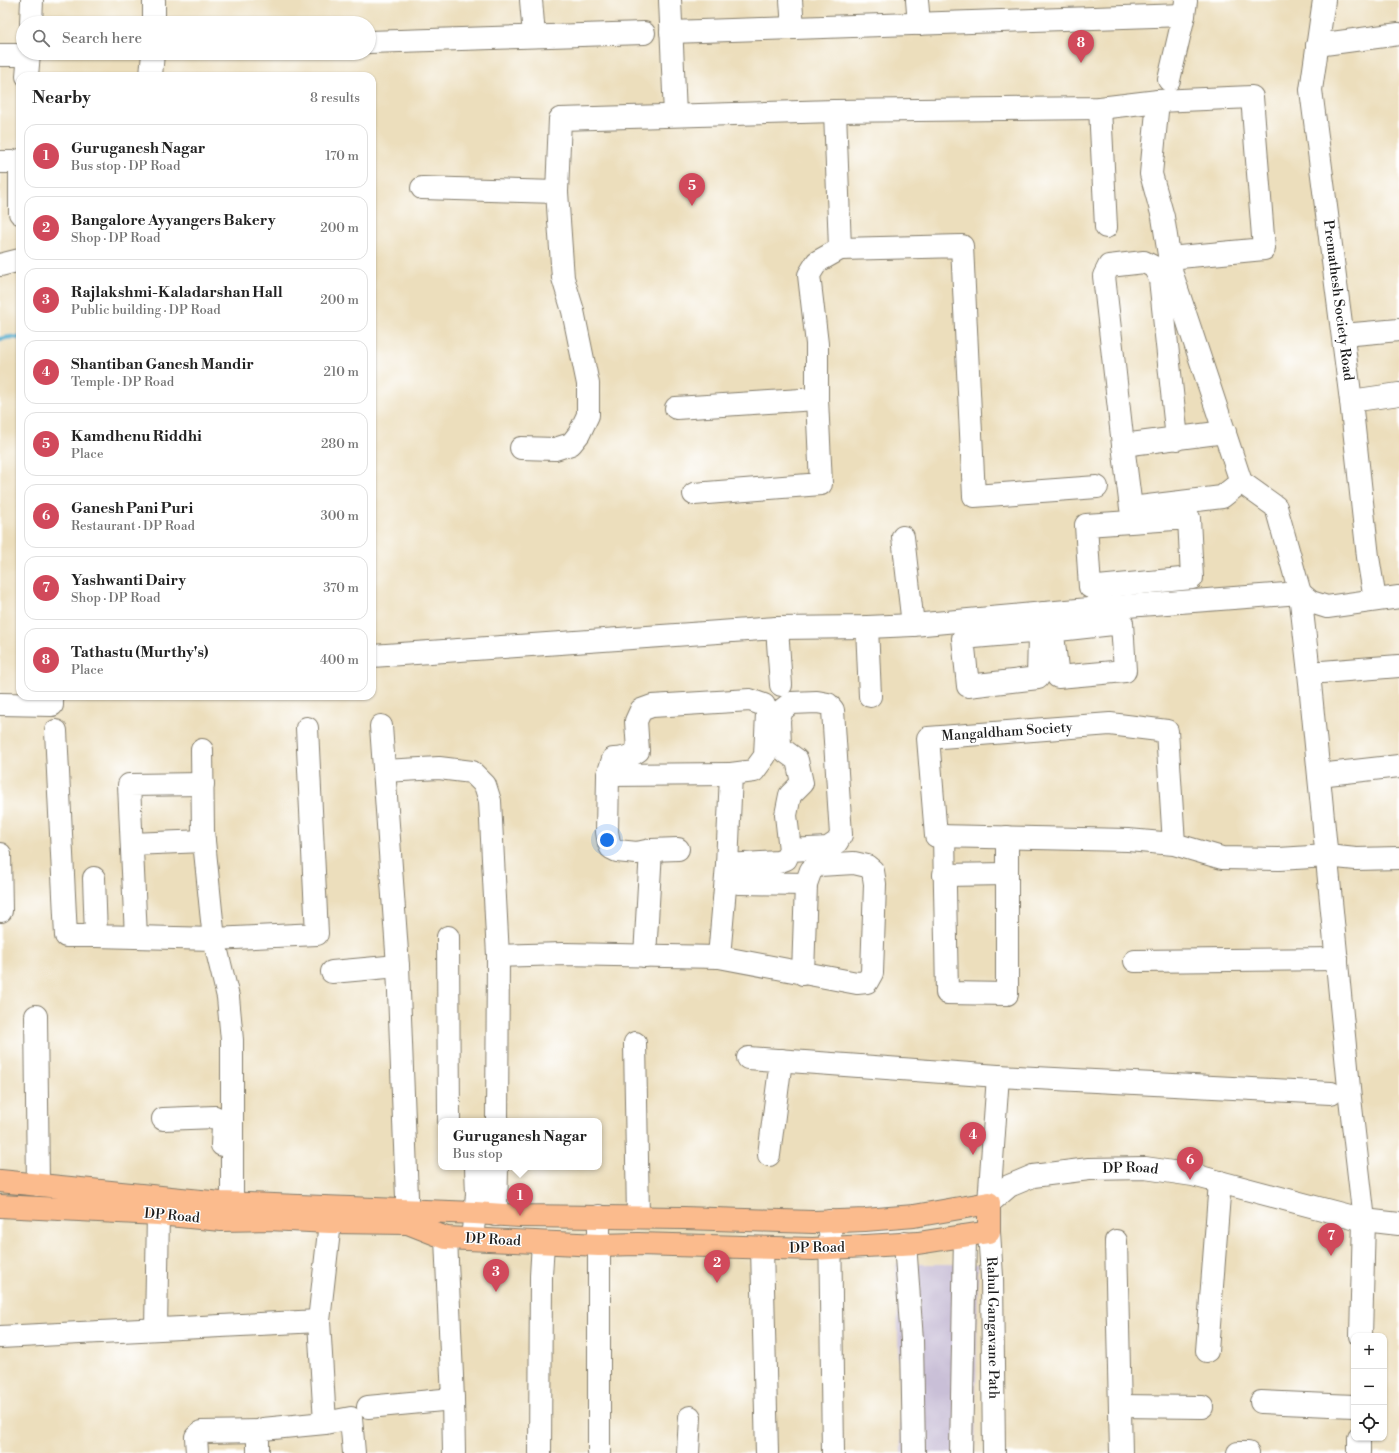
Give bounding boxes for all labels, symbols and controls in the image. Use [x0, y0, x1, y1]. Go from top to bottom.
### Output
search box [16, 16, 376, 60]
icon: search [30, 27, 52, 49]
text: Search here [62, 29, 142, 48]
pin: 8 [1068, 30, 1094, 63]
text: Nearby [32, 87, 91, 109]
text: 8 results [310, 90, 360, 106]
text: Guruganesh Nagar [71, 139, 205, 158]
text: 1 [43, 148, 49, 164]
text: 170 m [325, 148, 359, 164]
text: Bus stop · DP Road [71, 158, 180, 174]
pin: 5 [679, 173, 705, 206]
text: Bangalore Ayyangers Bakery [71, 211, 275, 230]
street label: Premathesh Society Road [1319, 219, 1357, 382]
text: 2 [42, 220, 50, 236]
text: 200 m [320, 220, 359, 236]
text: Shop · DP Road [71, 230, 160, 246]
text: Rajlakshmi-Kaladarshan Hall [71, 283, 283, 302]
text: 3 [42, 292, 50, 308]
text: 200 m [320, 292, 359, 308]
text: Public building · DP Road [71, 302, 221, 318]
text: Shantiban Ganesh Mandir [71, 355, 254, 374]
text: 4 [42, 364, 50, 380]
text: 210 m [324, 364, 359, 380]
text: Temple · DP Road [71, 374, 174, 390]
text: Kamdhenu Riddhi [71, 427, 202, 446]
text: 5 [42, 436, 50, 452]
text: 280 m [321, 436, 359, 452]
text: Place [71, 446, 103, 462]
text: Ganesh Pani Puri [71, 499, 193, 518]
text: 6 [42, 508, 50, 524]
text: 300 m [321, 508, 359, 524]
text: Restaurant · DP Road [71, 518, 195, 534]
text: Yashwanti Dairy [71, 571, 186, 590]
text: 7 [42, 580, 50, 596]
text: 370 m [323, 580, 359, 596]
text: Shop · DP Road [71, 590, 160, 606]
text: Tathastu (Murthy's) [71, 643, 209, 662]
text: 8 [42, 652, 50, 668]
text: 400 m [320, 652, 359, 668]
text: Place [71, 662, 103, 678]
street label: Mangaldham Society [941, 718, 1073, 746]
your location [597, 830, 617, 850]
popup [438, 1118, 602, 1170]
pin: 4 [960, 1122, 986, 1155]
text: Guruganesh Nagar [453, 1127, 587, 1146]
text: Bus stop [453, 1146, 503, 1162]
pin: 6 [1177, 1147, 1203, 1180]
street label: DP Road [1102, 1159, 1159, 1179]
pin: 1 [507, 1183, 533, 1216]
street label: DP Road [143, 1205, 201, 1227]
pin: 7 [1318, 1223, 1344, 1256]
street label: DP Road [465, 1230, 521, 1250]
street label: DP Road [789, 1239, 845, 1257]
pin: 2 [704, 1250, 730, 1283]
street label: Rahul Gangavane Path [982, 1256, 1002, 1400]
pin: 3 [483, 1259, 509, 1292]
map controls [1351, 1333, 1387, 1441]
button: + [1351, 1333, 1387, 1369]
button: − [1351, 1369, 1387, 1405]
button: locate [1351, 1405, 1387, 1441]

